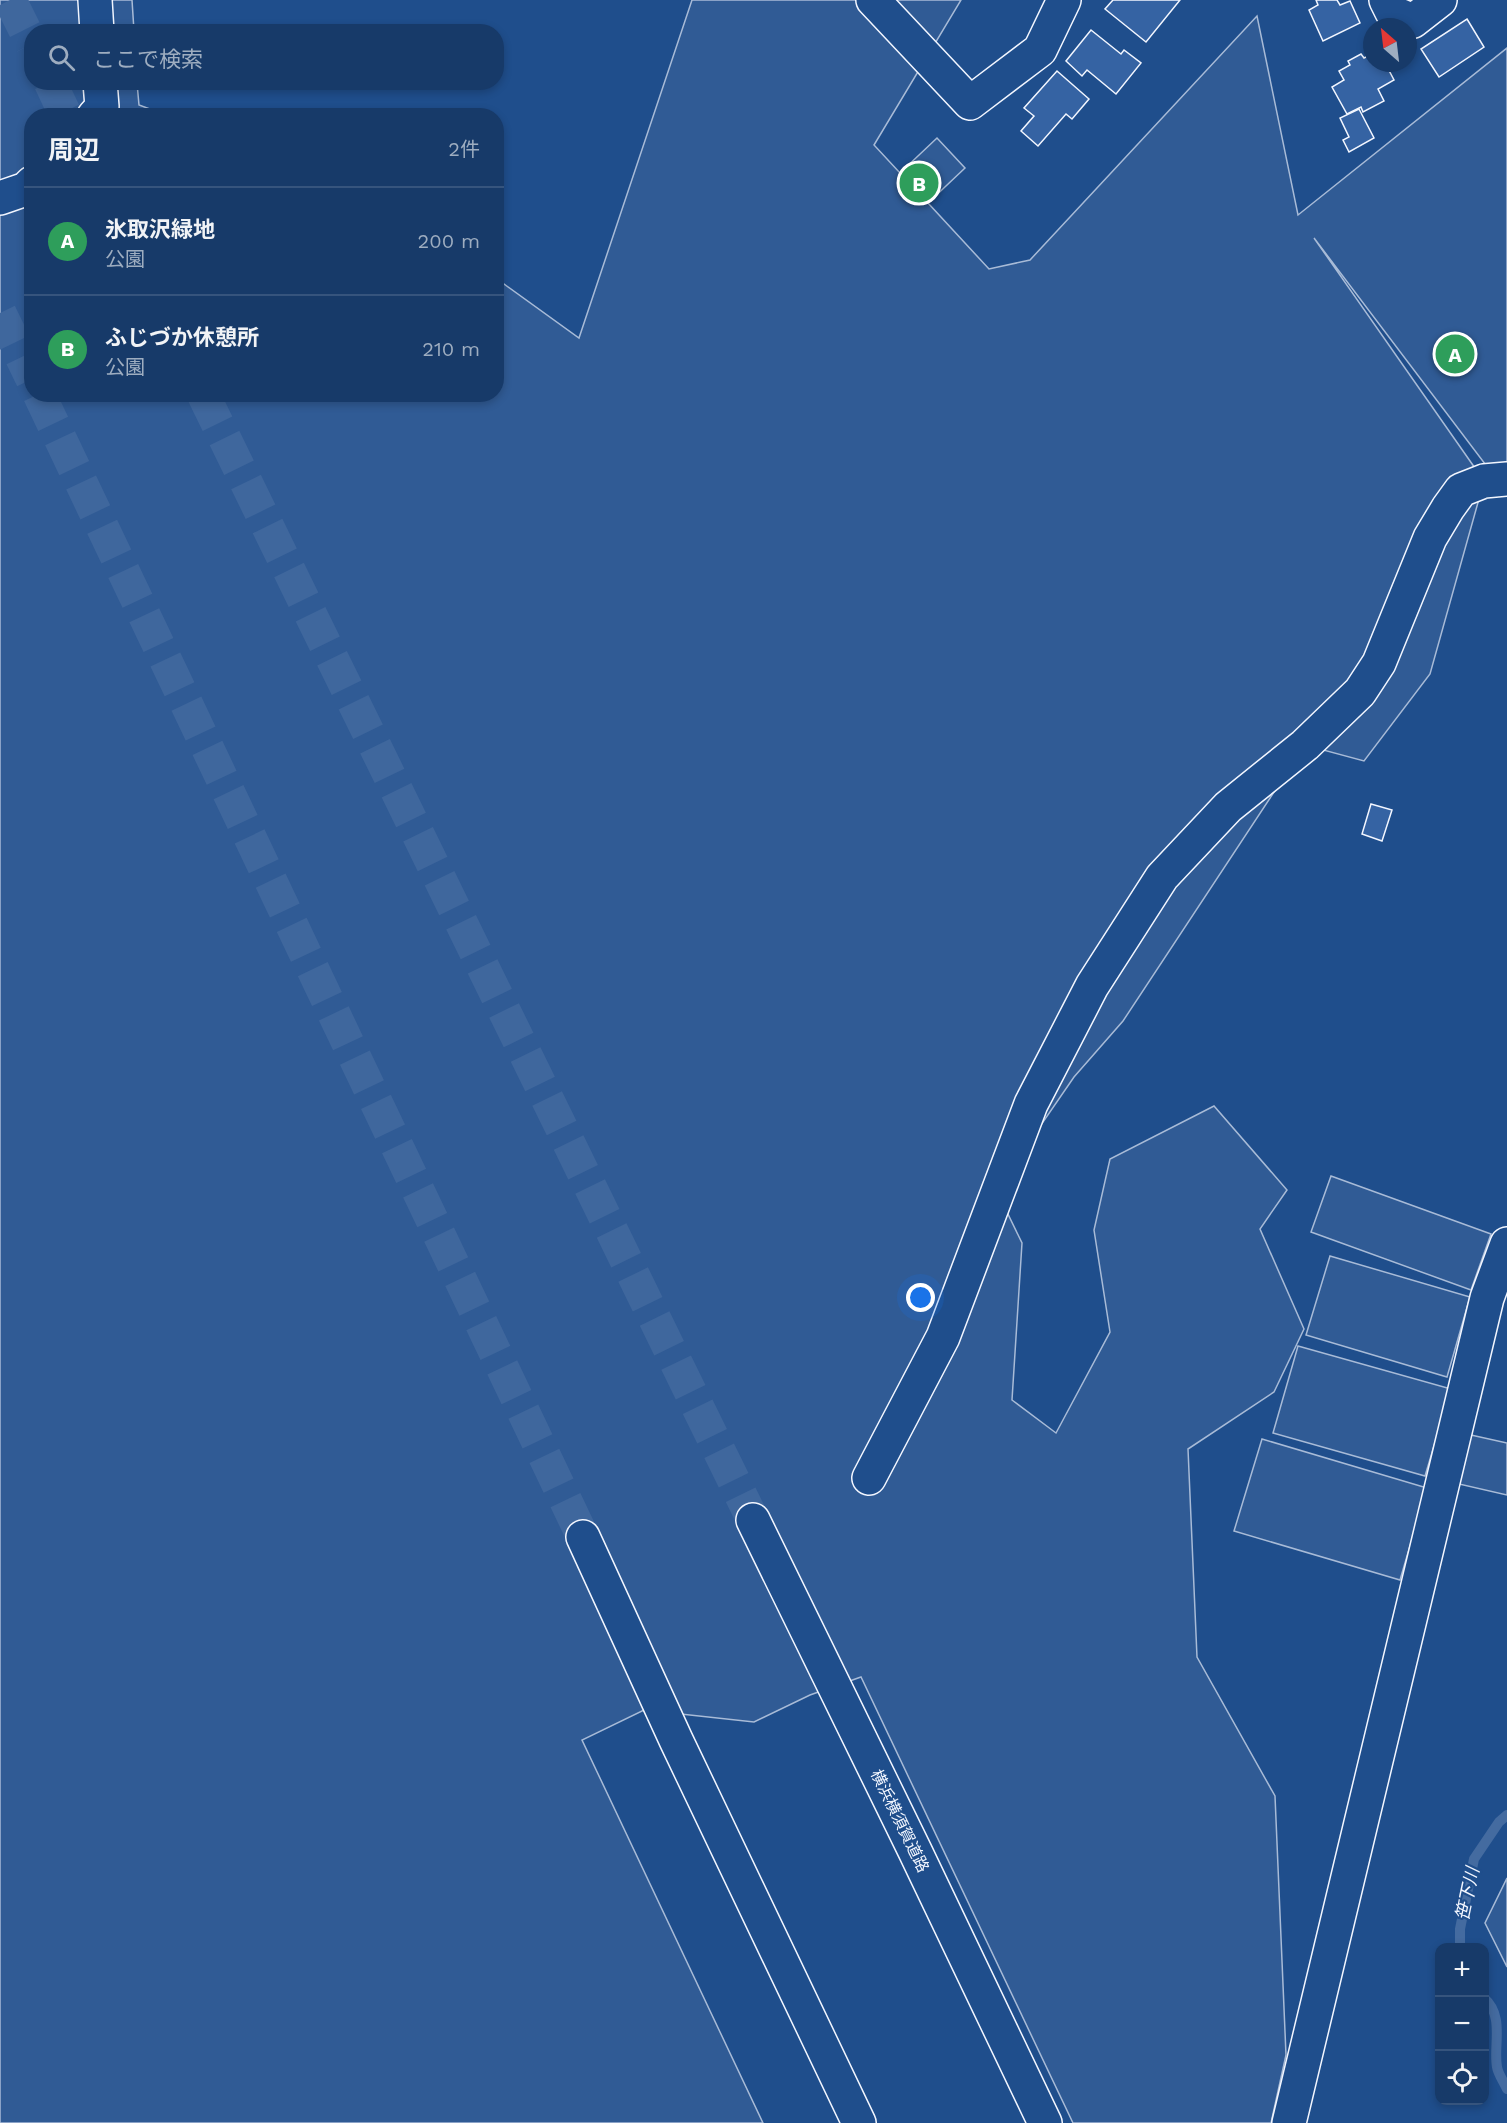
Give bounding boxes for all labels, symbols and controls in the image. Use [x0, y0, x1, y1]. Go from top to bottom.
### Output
north arrow [1363, 18, 1417, 72]
search box [24, 24, 504, 90]
icon: search [45, 41, 78, 74]
text: ここで検索 [93, 47, 203, 72]
text: 周辺 [48, 135, 100, 165]
text: 2件 [448, 137, 480, 161]
pin: B [900, 160, 938, 206]
text: 氷取沢緑地 [105, 217, 215, 242]
text: A [61, 229, 74, 253]
text: 200 m [418, 229, 480, 253]
text: 公園 [105, 247, 145, 271]
text: ふじづか休憩所 [105, 325, 259, 350]
pin: A [1436, 332, 1474, 376]
text: B [61, 337, 74, 361]
text: 210 m [422, 337, 480, 361]
text: 公園 [105, 355, 145, 379]
your location [906, 1283, 935, 1312]
street label: 横浜横須賀道路 [867, 1766, 933, 1876]
water label: 笹下川 [1451, 1863, 1483, 1923]
map controls [1435, 1943, 1489, 2105]
button: + [1435, 1943, 1489, 1997]
button: − [1435, 1997, 1489, 2051]
button: locate [1435, 2051, 1489, 2105]

